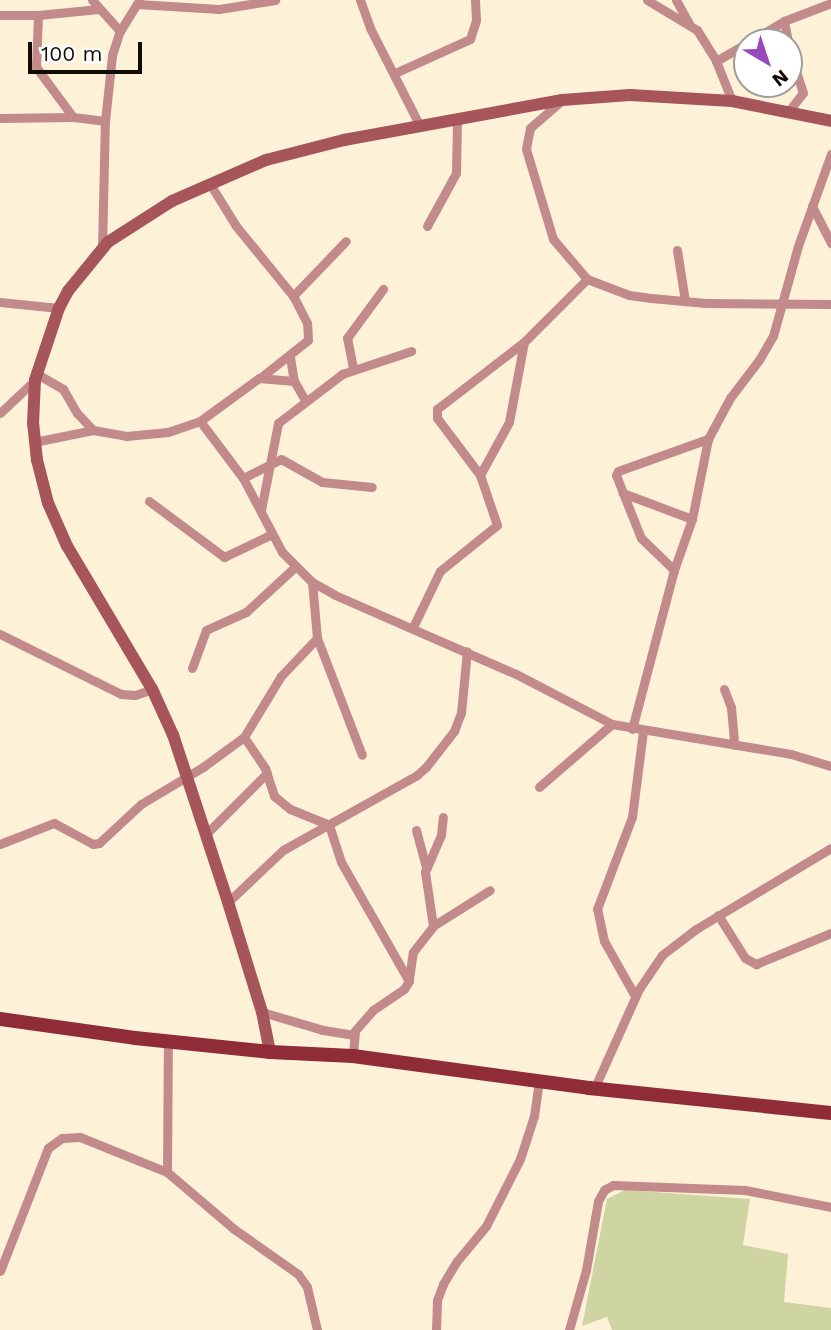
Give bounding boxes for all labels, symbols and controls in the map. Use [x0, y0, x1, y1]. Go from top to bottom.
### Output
scale bar [32, 28, 145, 72]
north arrow [733, 28, 803, 98]
text: 100 m [41, 41, 103, 66]
text: N [768, 65, 793, 92]

